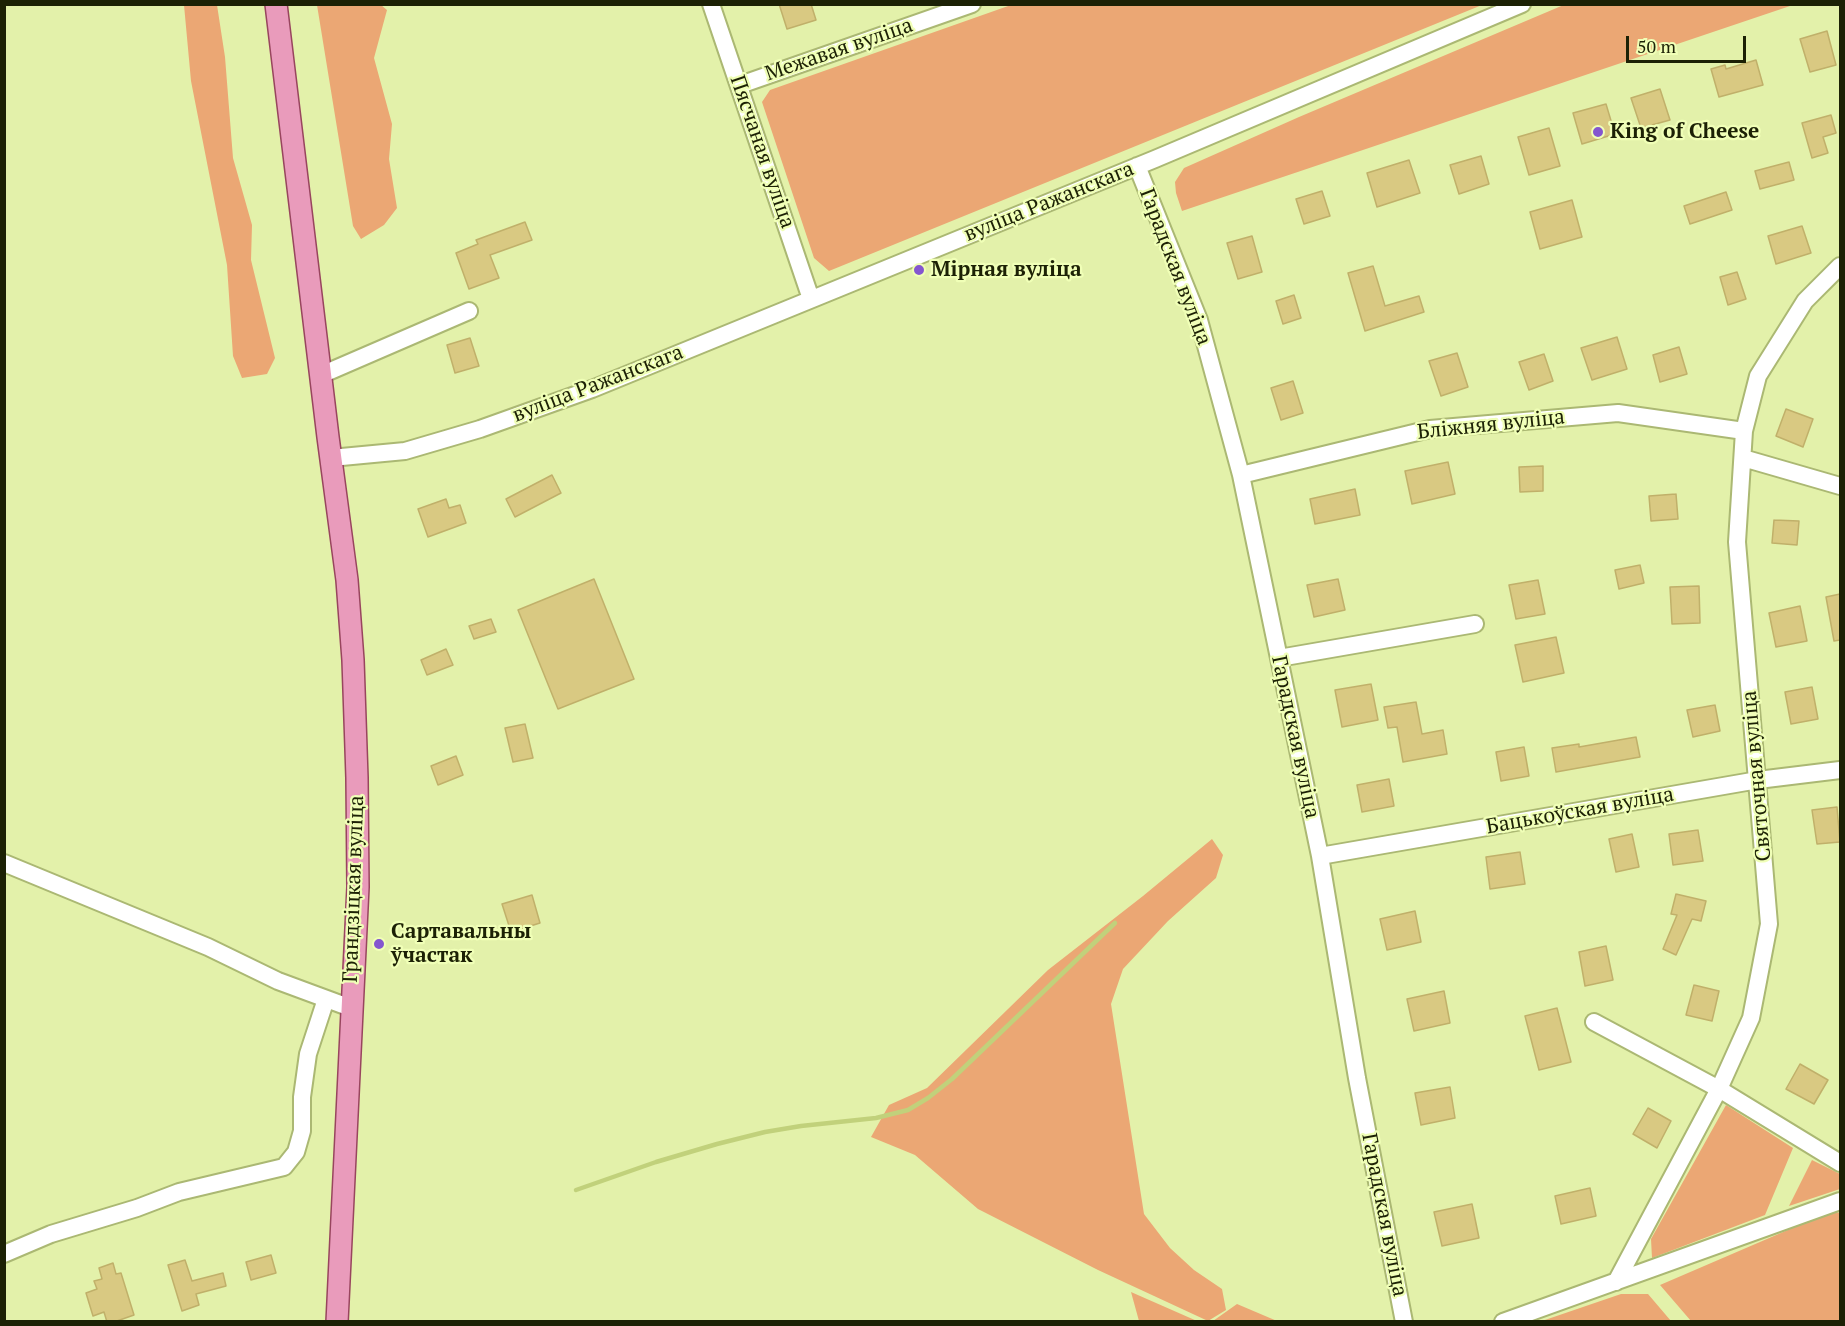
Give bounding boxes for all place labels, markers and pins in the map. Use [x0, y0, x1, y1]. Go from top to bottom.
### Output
place label: King of Cheese [1610, 119, 1759, 145]
marker: King of Cheese [1591, 125, 1605, 139]
place label: Мірная вуліца [931, 257, 1082, 283]
marker: Мірная вуліца [912, 263, 926, 277]
place label: Сартавальны ўчастак [391, 919, 531, 969]
marker: Сартавальны ўчастак [372, 937, 386, 951]

